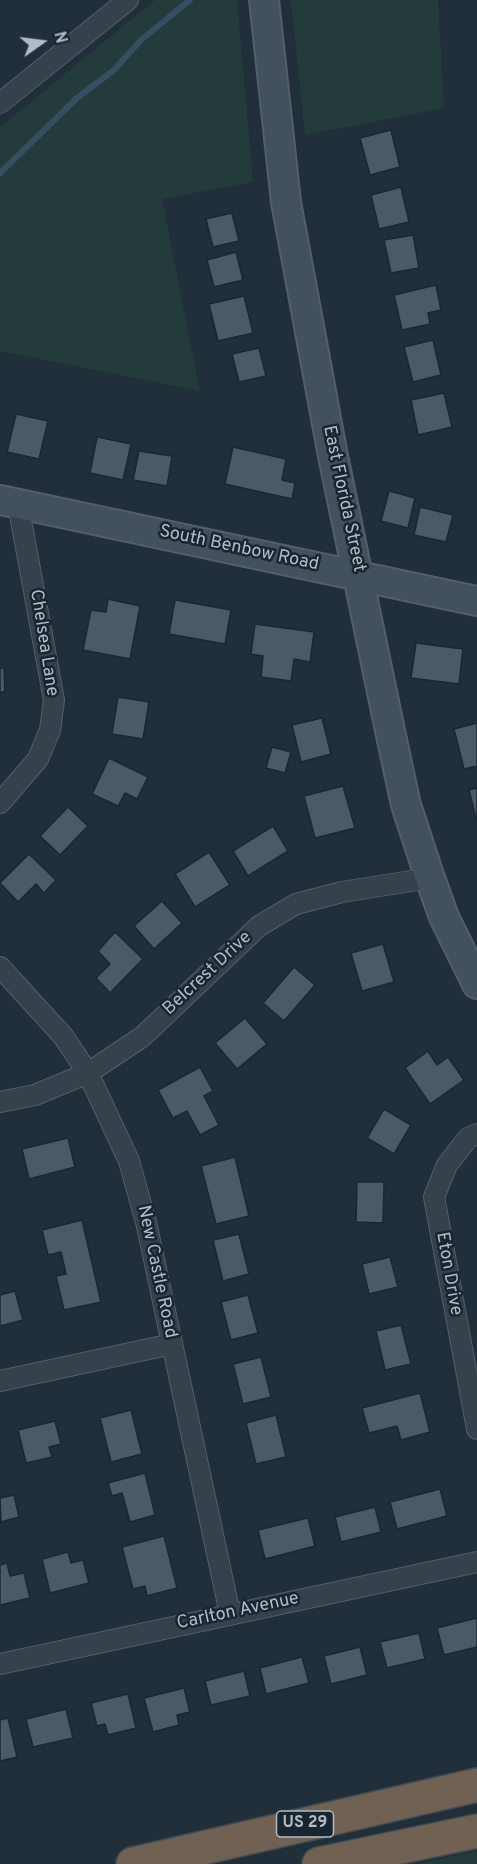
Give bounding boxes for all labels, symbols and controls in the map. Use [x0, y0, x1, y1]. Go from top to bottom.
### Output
north arrow [12, 12, 72, 72]
text: N [48, 30, 71, 46]
street label: East Florida Street [317, 424, 369, 574]
street label: South Benbow Road [157, 522, 321, 576]
street label: Chelsea Lane [24, 588, 62, 698]
street label: Belcrest Drive [159, 927, 257, 1021]
street label: New Castle Road [131, 1203, 181, 1341]
street label: Eton Drive [430, 1231, 466, 1317]
street label: Carlton Avenue [175, 1589, 301, 1635]
road number: US 29 [276, 1811, 334, 1837]

